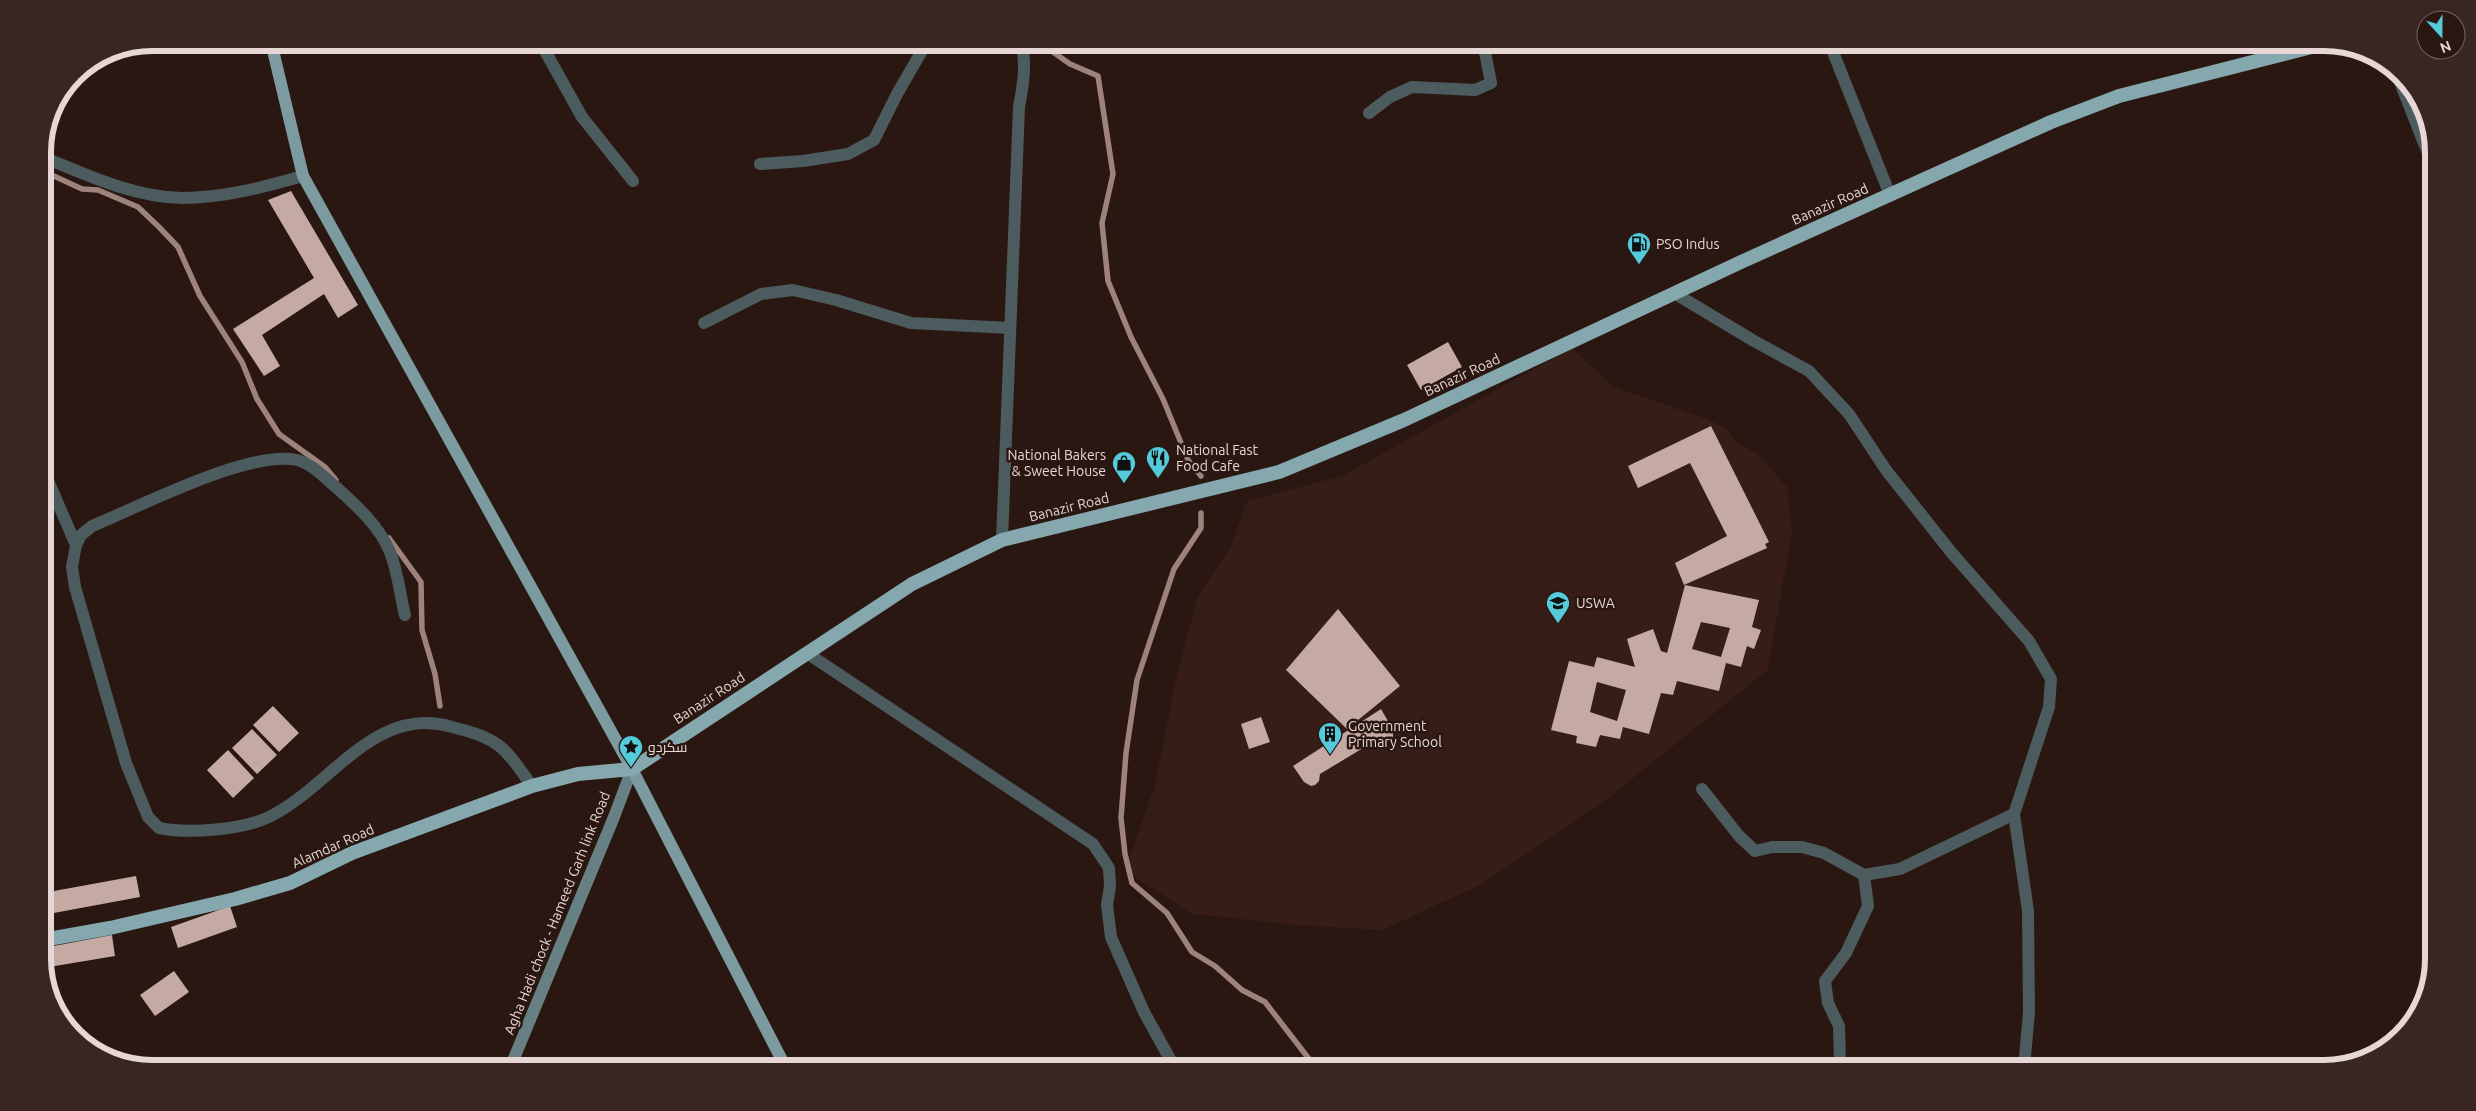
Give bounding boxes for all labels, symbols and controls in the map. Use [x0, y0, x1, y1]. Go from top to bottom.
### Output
north arrow [2416, 10, 2466, 60]
text: N [2438, 38, 2453, 56]
street label: Banazir Road [1789, 180, 1871, 228]
fuel station icon: PSO Indus [1626, 231, 1652, 265]
place label: PSO Indus [1656, 236, 1720, 252]
street label: Banazir Road [1422, 350, 1502, 400]
place label: National Fast Food Cafe [1176, 442, 1258, 474]
restaurant icon: National Fast Food Cafe [1145, 445, 1171, 479]
place label: National Bakers & Sweet House [1008, 447, 1106, 479]
shop icon: National Bakers & Sweet House [1111, 450, 1137, 484]
street label: Banazir Road [1027, 489, 1111, 525]
school or university icon: USWA [1545, 590, 1571, 624]
place label: USWA [1576, 595, 1615, 611]
street label: Banazir Road [670, 669, 748, 727]
place label: Government Primary School [1348, 718, 1442, 750]
building icon: Government Primary School [1317, 721, 1343, 755]
place icon: سکردو [618, 734, 644, 768]
place label: سکردو [648, 739, 687, 755]
street label: Agha Hadi chock - Hameed Garh link Road [501, 789, 613, 1037]
street label: Alamdar Road [289, 821, 377, 871]

